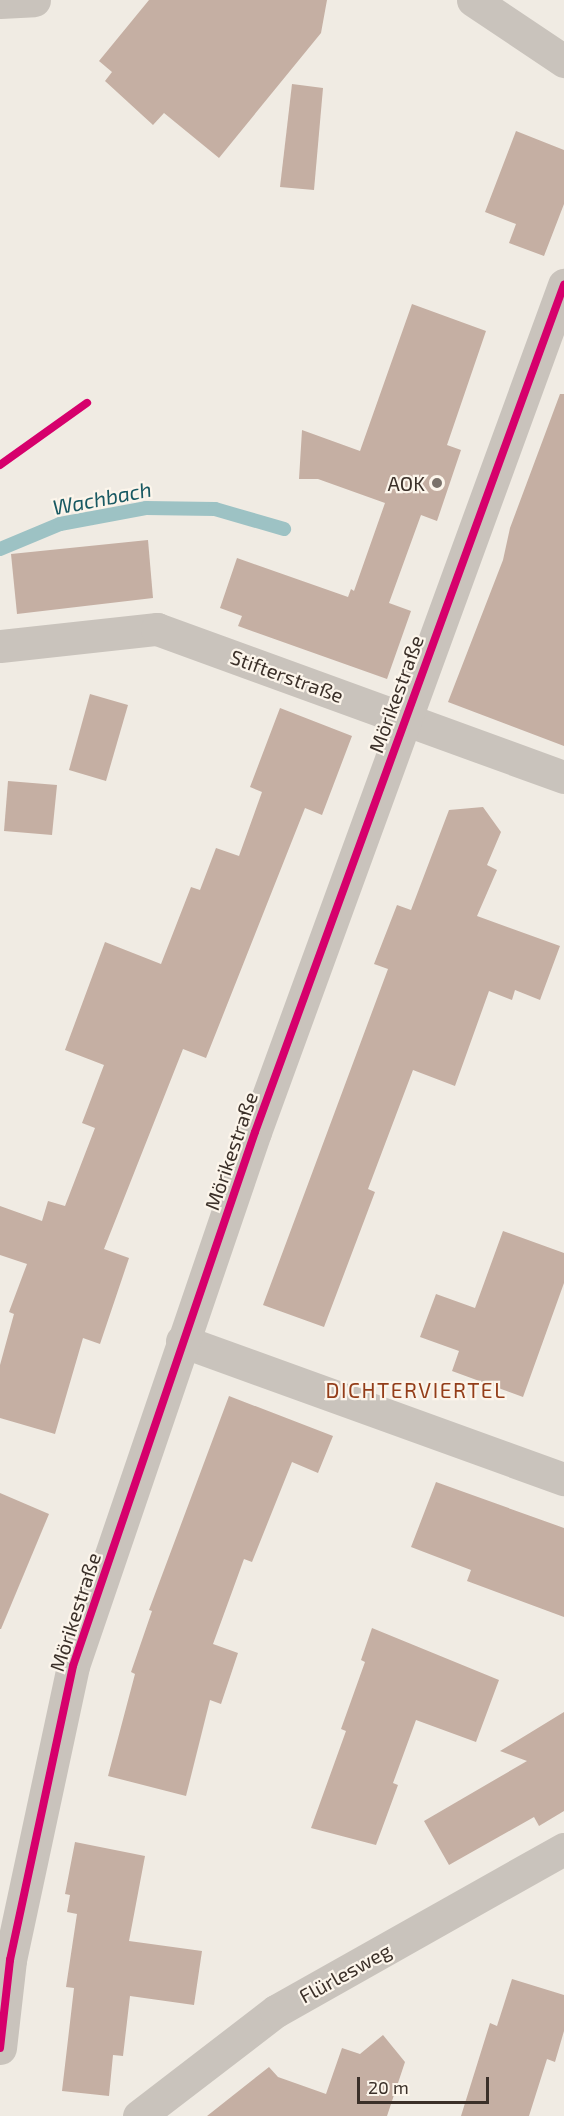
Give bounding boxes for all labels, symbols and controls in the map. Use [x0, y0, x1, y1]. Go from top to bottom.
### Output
place label: AOK [387, 471, 425, 495]
water label: Wachbach [50, 476, 154, 520]
marker: AOK [430, 476, 444, 490]
street label: Mörikestraße [364, 632, 428, 756]
street label: Stifterstraße [227, 644, 347, 708]
street label: Mörikestraße [200, 1089, 262, 1213]
district label: DICHTERVIERTEL [326, 1377, 506, 1403]
street label: Mörikestraße [45, 1550, 105, 1674]
street label: Flürlesweg [295, 1938, 395, 2008]
scale bar [360, 2065, 492, 2103]
text: 20 m [368, 2076, 409, 2098]

